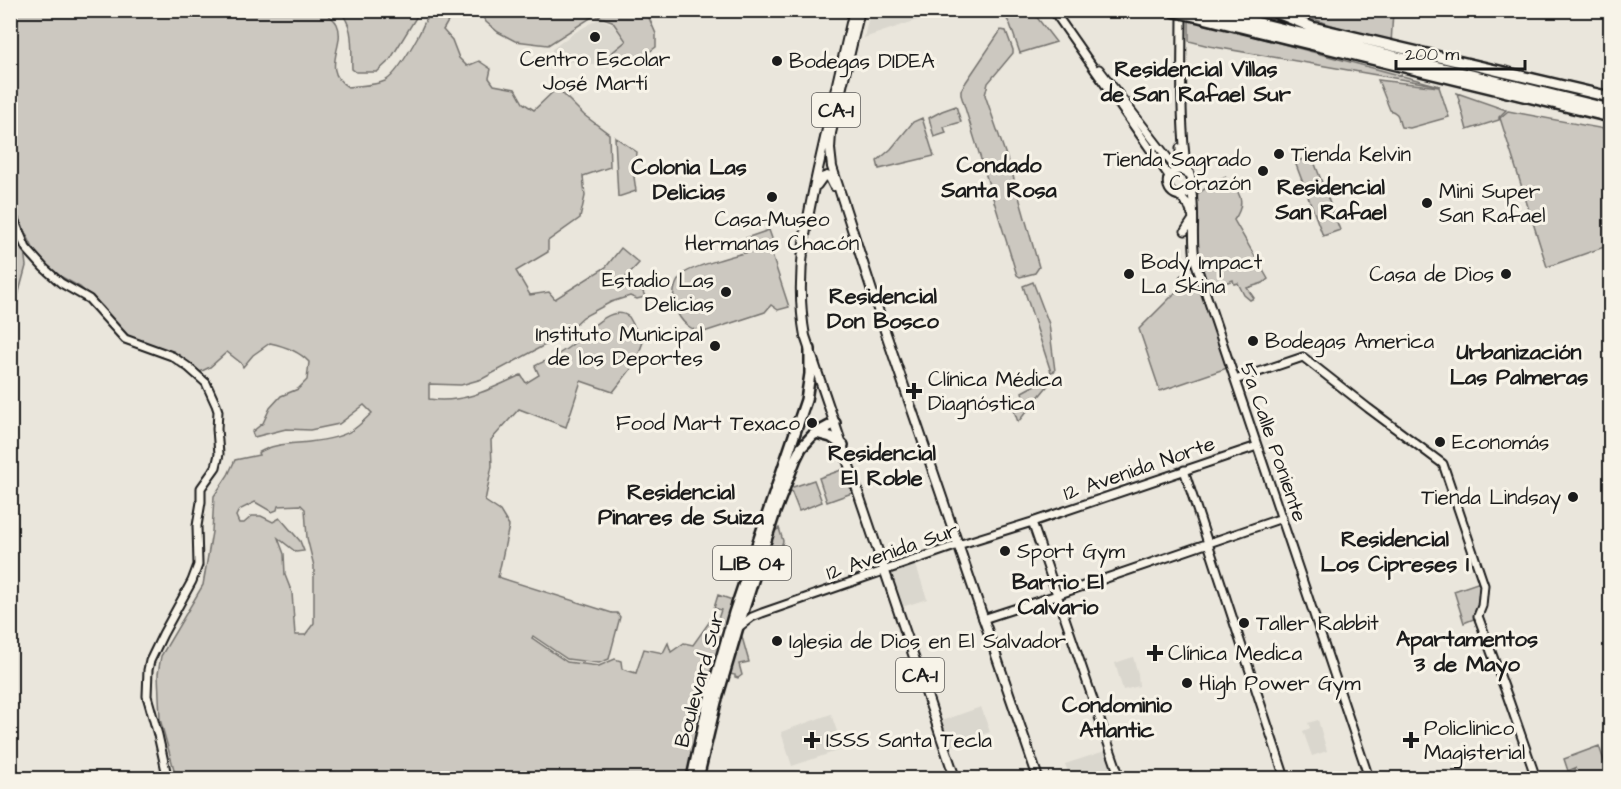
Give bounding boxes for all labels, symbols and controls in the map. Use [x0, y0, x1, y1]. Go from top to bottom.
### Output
marker: Centro Escolar José Martí [588, 30, 602, 44]
scale bar [1396, 33, 1525, 71]
text: 200 m [1405, 42, 1459, 67]
place label: Centro Escolar José Martí [520, 45, 671, 98]
place label: Bodegas DIDEA [789, 47, 935, 78]
marker: Bodegas DIDEA [770, 54, 784, 68]
district label: Residencial Villas de San Rafael Sur [1100, 54, 1292, 110]
road number: CA-1 [812, 93, 860, 127]
place label: Tienda Kelvin [1291, 140, 1411, 169]
place label: Tienda Sagrado Corazón [1103, 145, 1251, 198]
marker: Tienda Kelvin [1272, 147, 1286, 161]
district label: Condado Santa Rosa [940, 150, 1058, 206]
district label: Colonia Las Delicias [631, 152, 747, 208]
marker: Tienda Sagrado Corazón [1256, 164, 1270, 178]
district label: Residencial San Rafael [1274, 172, 1387, 228]
place label: Mini Super San Rafael [1439, 177, 1546, 230]
marker: Casa-Museo Hermanas Chacón [765, 190, 779, 204]
marker: Mini Super San Rafael [1420, 196, 1434, 210]
place label: Casa-Museo Hermanas Chacón [685, 205, 859, 258]
place label: Body Impact La Skina [1141, 248, 1263, 301]
place label: Casa de Dios [1369, 260, 1494, 289]
place label: Estadio Las Delicias [602, 266, 714, 319]
marker: Body Impact La Skina [1122, 267, 1136, 281]
marker: Casa de Dios [1499, 267, 1513, 281]
district label: Residencial Don Bosco [827, 281, 940, 337]
marker: Estadio Las Delicias [719, 285, 733, 299]
place label: Instituto Municipal de los Deportes [535, 320, 703, 374]
place label: Bodegas America [1265, 327, 1435, 358]
marker: Bodegas America [1246, 334, 1260, 348]
district label: Urbanización Las Palmeras [1450, 337, 1588, 393]
marker: Instituto Municipal de los Deportes [708, 339, 722, 353]
street label: 5a Calle Poniente [1233, 359, 1314, 526]
place label: Clínica Médica Diagnóstica [928, 365, 1062, 420]
marker: Clínica Médica Diagnóstica [905, 382, 923, 400]
place label: Food Mart Texaco [616, 409, 800, 438]
marker: Food Mart Texaco [805, 416, 819, 430]
place label: Economás [1452, 428, 1549, 457]
street label: 12 Avenida Norte [1059, 429, 1219, 508]
marker: Economás [1433, 435, 1447, 449]
district label: Residencial El Roble [828, 438, 937, 494]
district label: Residencial Pinares de Suiza [598, 477, 765, 533]
place label: Tienda Lindsay [1421, 483, 1561, 514]
marker: Tienda Lindsay [1566, 490, 1580, 504]
street label: 12 Avenida Sur [822, 515, 963, 588]
district label: Residencial Los Cipreses I [1321, 524, 1469, 580]
place label: Sport Gym [1017, 537, 1126, 568]
marker: Sport Gym [998, 544, 1012, 558]
road number: LIB 04 [713, 546, 791, 580]
district label: Barrio El Calvario [1012, 567, 1105, 623]
street label: Boulevard Sur [667, 607, 732, 751]
place label: Taller Rabbit [1256, 609, 1379, 638]
marker: Taller Rabbit [1237, 616, 1251, 630]
district label: Apartamentos 3 de Mayo [1396, 624, 1538, 682]
place label: Iglesia de Dios en El Salvador [789, 627, 1067, 658]
marker: Iglesia de Dios en El Salvador [770, 634, 784, 648]
place label: Clínica Medica [1168, 639, 1302, 668]
marker: Clínica Medica [1146, 644, 1164, 662]
road number: CA-1 [896, 658, 944, 692]
place label: High Power Gym [1199, 669, 1361, 700]
marker: High Power Gym [1180, 676, 1194, 690]
district label: Condominio Atlantic [1062, 690, 1173, 746]
place label: Policlinico Magisterial [1424, 714, 1525, 769]
place label: ISSS Santa Tecla [826, 726, 992, 755]
marker: ISSS Santa Tecla [803, 731, 821, 749]
marker: Policlinico Magisterial [1402, 731, 1420, 749]

